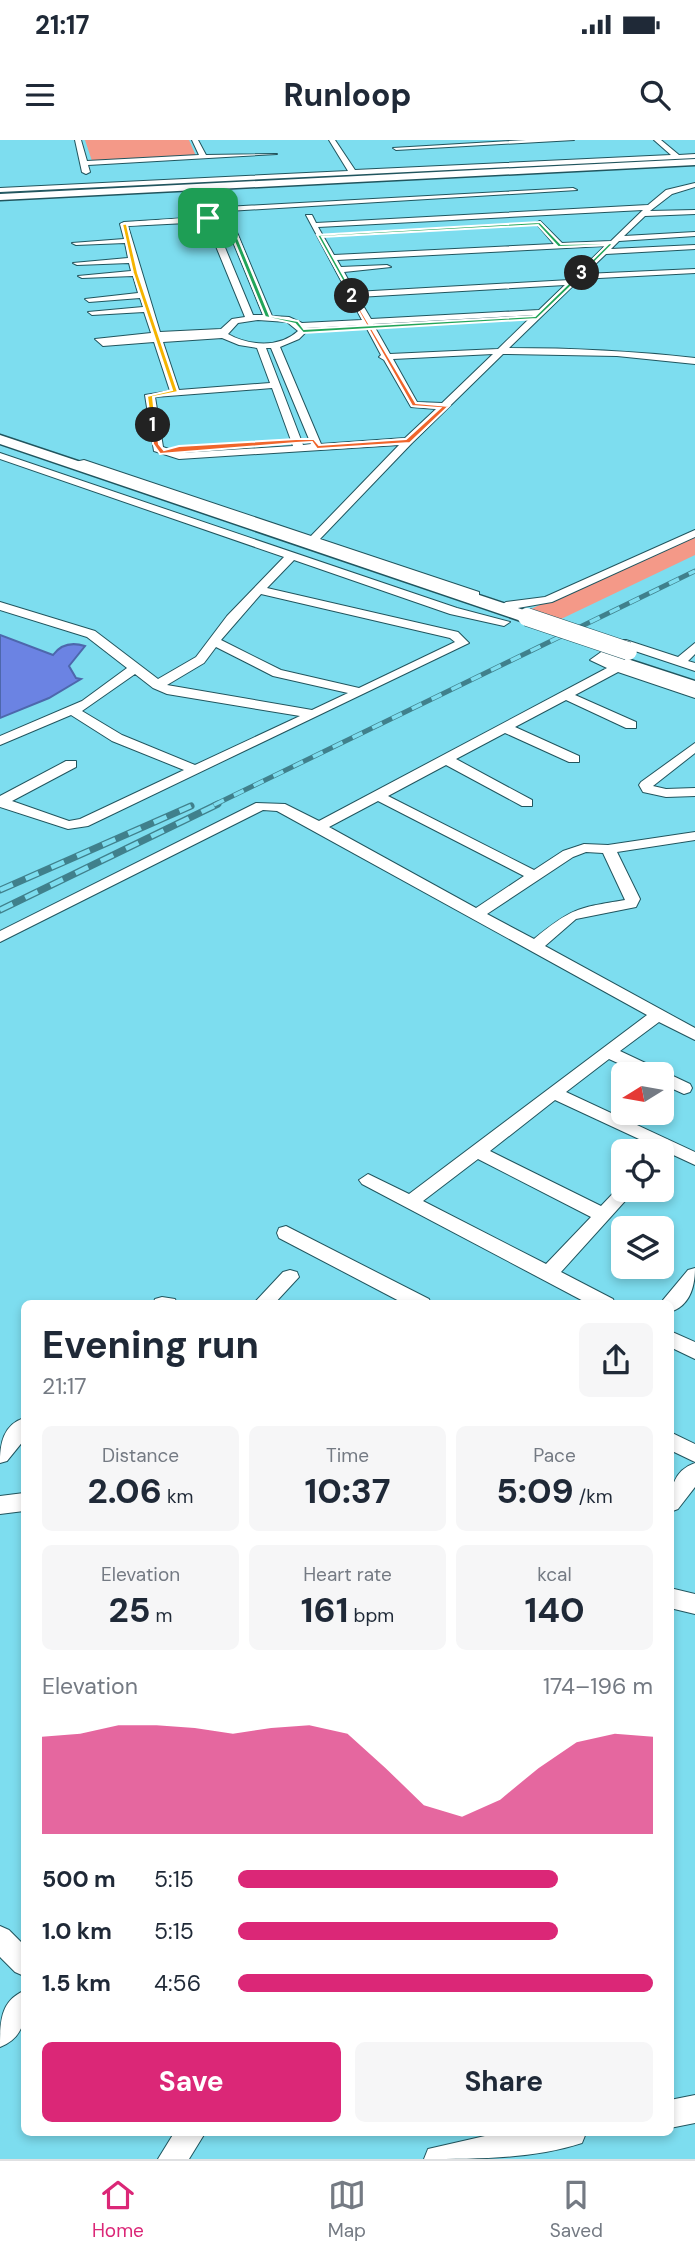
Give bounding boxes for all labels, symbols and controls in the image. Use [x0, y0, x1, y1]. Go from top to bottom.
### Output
text: 21:17 [35, 8, 90, 42]
text: Runloop [283, 74, 412, 116]
icon: menu [21, 76, 59, 114]
icon: search [636, 76, 674, 114]
pin [178, 188, 238, 248]
icon: arrive [189, 199, 227, 237]
pin: 3 [564, 256, 600, 290]
text: 3 [576, 260, 587, 285]
pin: 2 [334, 278, 370, 314]
text: 2 [346, 283, 357, 308]
pin: 1 [136, 408, 170, 442]
text: 1 [149, 412, 156, 437]
north arrow [611, 1062, 674, 1125]
map controls [611, 1062, 674, 1279]
button: locate [611, 1139, 674, 1202]
button: layers [611, 1216, 674, 1279]
text: Evening run [42, 1320, 259, 1370]
button: share [579, 1323, 653, 1397]
text: 21:17 [42, 1371, 87, 1401]
text: Distance [102, 1443, 179, 1468]
text: Time [326, 1443, 369, 1468]
text: Pace [533, 1443, 576, 1468]
text: 2.06 [87, 1468, 162, 1514]
text: 10:37 [305, 1468, 390, 1514]
text: 5:09 [496, 1468, 574, 1514]
text: km [162, 1484, 194, 1509]
text: /km [574, 1484, 613, 1509]
text: Elevation [101, 1562, 180, 1587]
text: Heart rate [303, 1562, 392, 1587]
text: kcal [537, 1562, 572, 1587]
text: 25 [109, 1587, 150, 1633]
text: 161 [301, 1587, 348, 1633]
text: 140 [524, 1587, 585, 1633]
text: m [150, 1603, 172, 1628]
text: bpm [348, 1603, 394, 1628]
text: Elevation [42, 1671, 138, 1701]
text: 174–196 m [543, 1671, 653, 1701]
text: 500 m [42, 1864, 116, 1894]
text: 5:15 [154, 1864, 194, 1894]
text: 1.0 km [42, 1916, 112, 1946]
text: 5:15 [154, 1916, 194, 1946]
text: 1.5 km [42, 1968, 111, 1998]
text: 4:56 [154, 1968, 201, 1998]
button: Save [42, 2042, 341, 2122]
button: Share [355, 2042, 653, 2122]
tab: Home [92, 2176, 144, 2243]
tab: Map [328, 2176, 366, 2243]
tab: Saved [550, 2176, 603, 2243]

